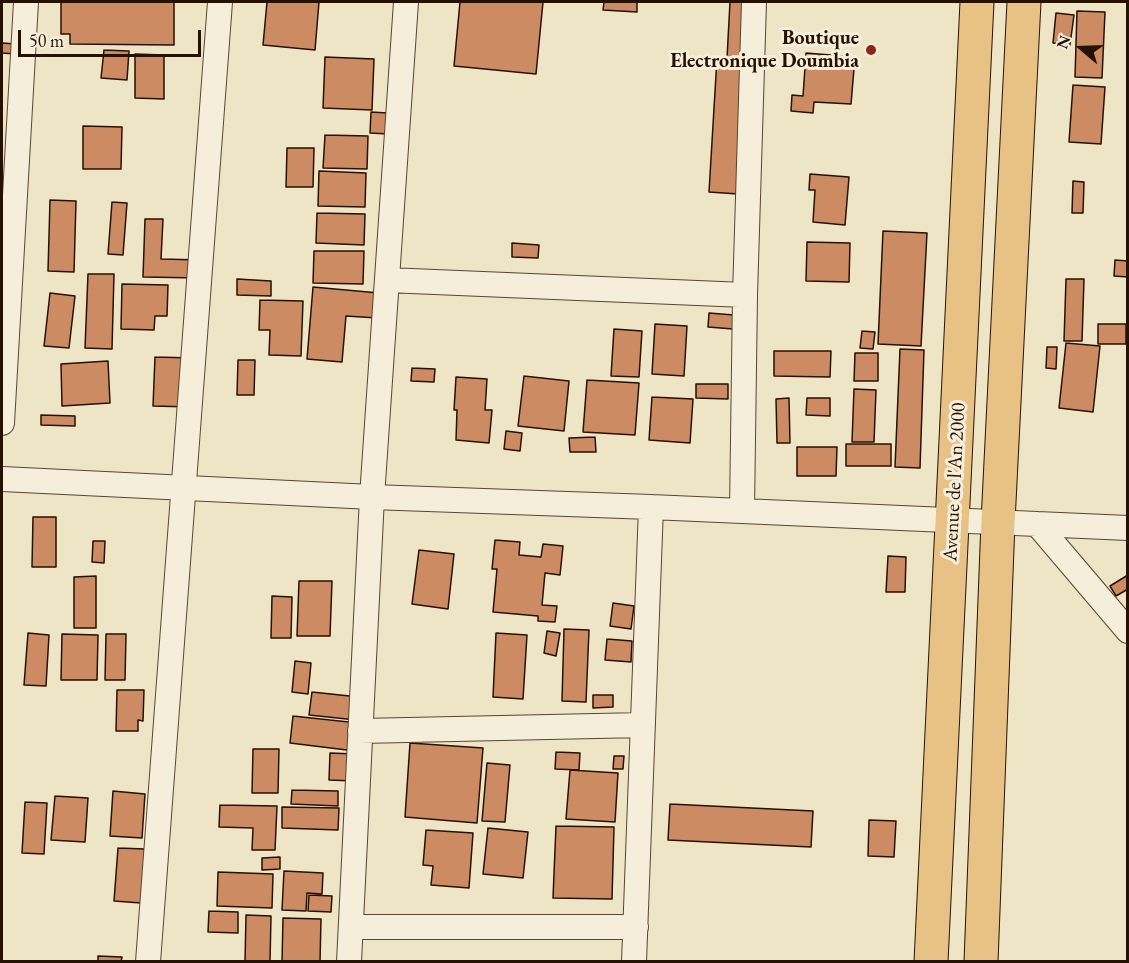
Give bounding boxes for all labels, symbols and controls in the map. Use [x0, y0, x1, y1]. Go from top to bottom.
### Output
scale bar [21, 18, 204, 56]
north arrow [1051, 18, 1111, 78]
place label: Boutique Electronique Doumbia [670, 27, 859, 74]
text: 50 m [29, 29, 64, 52]
text: N [1051, 32, 1076, 52]
marker: Boutique Electronique Doumbia [864, 43, 878, 57]
street label: Avenue de l'An 2000 [939, 402, 971, 562]

